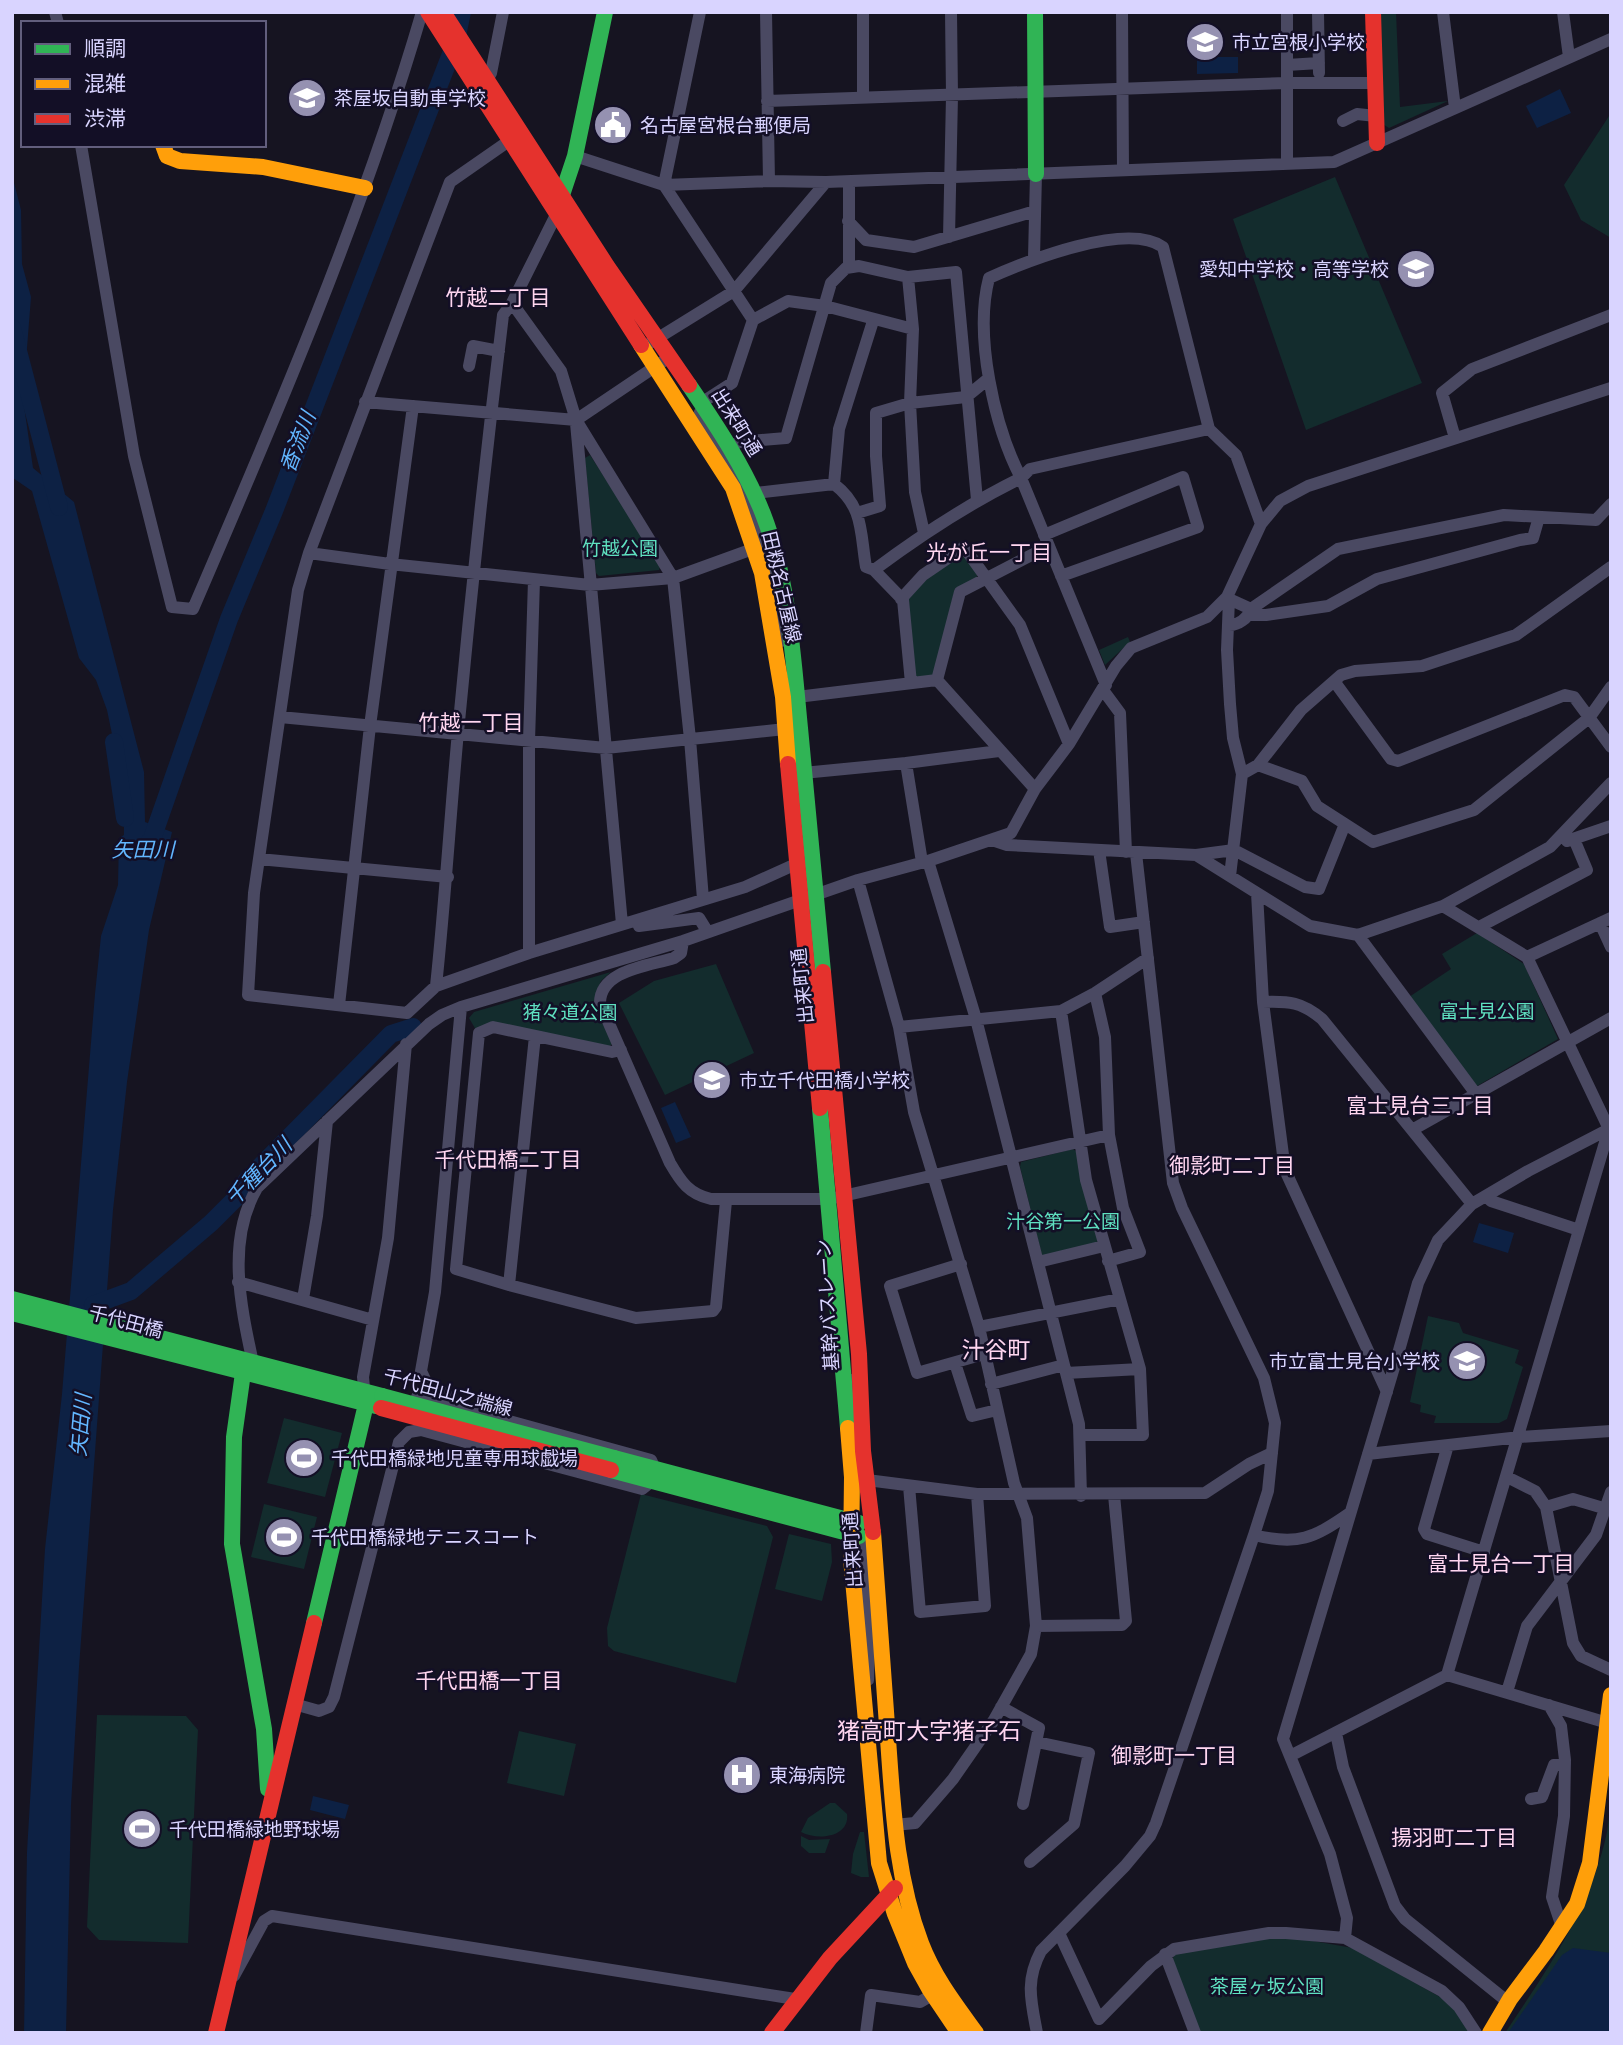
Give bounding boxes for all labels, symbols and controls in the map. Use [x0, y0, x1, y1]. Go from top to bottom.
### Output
legend [21, 21, 266, 147]
school or university icon: 市立宮根小学校 [1184, 21, 1226, 63]
place label: 市立宮根小学校 [1232, 30, 1365, 54]
text: 順調 [84, 35, 126, 62]
text: 混雑 [84, 70, 126, 97]
school or university icon: 茶屋坂自動車学校 [286, 77, 328, 119]
place label: 茶屋坂自動車学校 [334, 86, 486, 110]
public building icon: 名古屋宮根台郵便局 [592, 104, 634, 146]
text: 渋滞 [84, 105, 126, 132]
place label: 名古屋宮根台郵便局 [640, 113, 811, 137]
school or university icon: 愛知中学校・高等学校 [1395, 248, 1437, 290]
place label: 愛知中学校・高等学校 [1199, 257, 1389, 281]
district label: 竹越二丁目 [446, 284, 551, 311]
street label: 出来町通 [707, 383, 767, 461]
water label: 香流川 [274, 406, 322, 476]
street label: 田籾名古屋線 [757, 529, 807, 645]
park label: 竹越公園 [582, 536, 658, 560]
district label: 光が丘一丁目 [926, 539, 1052, 566]
district label: 竹越一丁目 [419, 709, 524, 736]
water label: 矢田川 [112, 836, 176, 863]
street label: 出来町通 [786, 947, 818, 1025]
park label: 富士見公園 [1439, 999, 1535, 1023]
park label: 猪々道公園 [522, 1000, 618, 1024]
school or university icon: 市立千代田橋小学校 [691, 1059, 733, 1101]
place label: 市立千代田橋小学校 [739, 1068, 910, 1092]
district label: 富士見台三丁目 [1347, 1092, 1494, 1119]
water label: 千種台川 [220, 1131, 299, 1211]
district label: 千代田橋二丁目 [435, 1146, 582, 1173]
district label: 御影町二丁目 [1169, 1152, 1295, 1179]
park label: 汁谷第一公園 [1006, 1209, 1120, 1233]
street label: 基幹バスレーン [810, 1238, 844, 1372]
street label: 千代田橋 [86, 1300, 166, 1342]
district label: 汁谷町 [962, 1335, 1031, 1364]
school or university icon: 市立富士見台小学校 [1446, 1340, 1488, 1382]
place label: 市立富士見台小学校 [1269, 1349, 1440, 1373]
street label: 千代田山之端線 [381, 1363, 515, 1421]
water label: 矢田川 [64, 1390, 97, 1458]
sports icon: 千代田橋緑地児童専用球戯場 [283, 1437, 325, 1479]
place label: 千代田橋緑地児童専用球戯場 [331, 1446, 578, 1470]
street label: 出来町通 [837, 1511, 867, 1589]
sports icon: 千代田橋緑地テニスコート [263, 1516, 305, 1558]
place label: 千代田橋緑地テニスコート [311, 1525, 539, 1549]
district label: 富士見台一丁目 [1428, 1550, 1575, 1577]
district label: 千代田橋一丁目 [416, 1667, 563, 1694]
district label: 猪高町大字猪子石 [837, 1716, 1021, 1745]
district label: 御影町一丁目 [1111, 1742, 1237, 1769]
hospital icon: 東海病院 [721, 1754, 763, 1796]
place label: 東海病院 [769, 1763, 845, 1787]
sports icon: 千代田橋緑地野球場 [121, 1808, 163, 1850]
place label: 千代田橋緑地野球場 [169, 1817, 340, 1841]
district label: 揚羽町二丁目 [1391, 1824, 1517, 1851]
park label: 茶屋ヶ坂公園 [1210, 1974, 1324, 1998]

